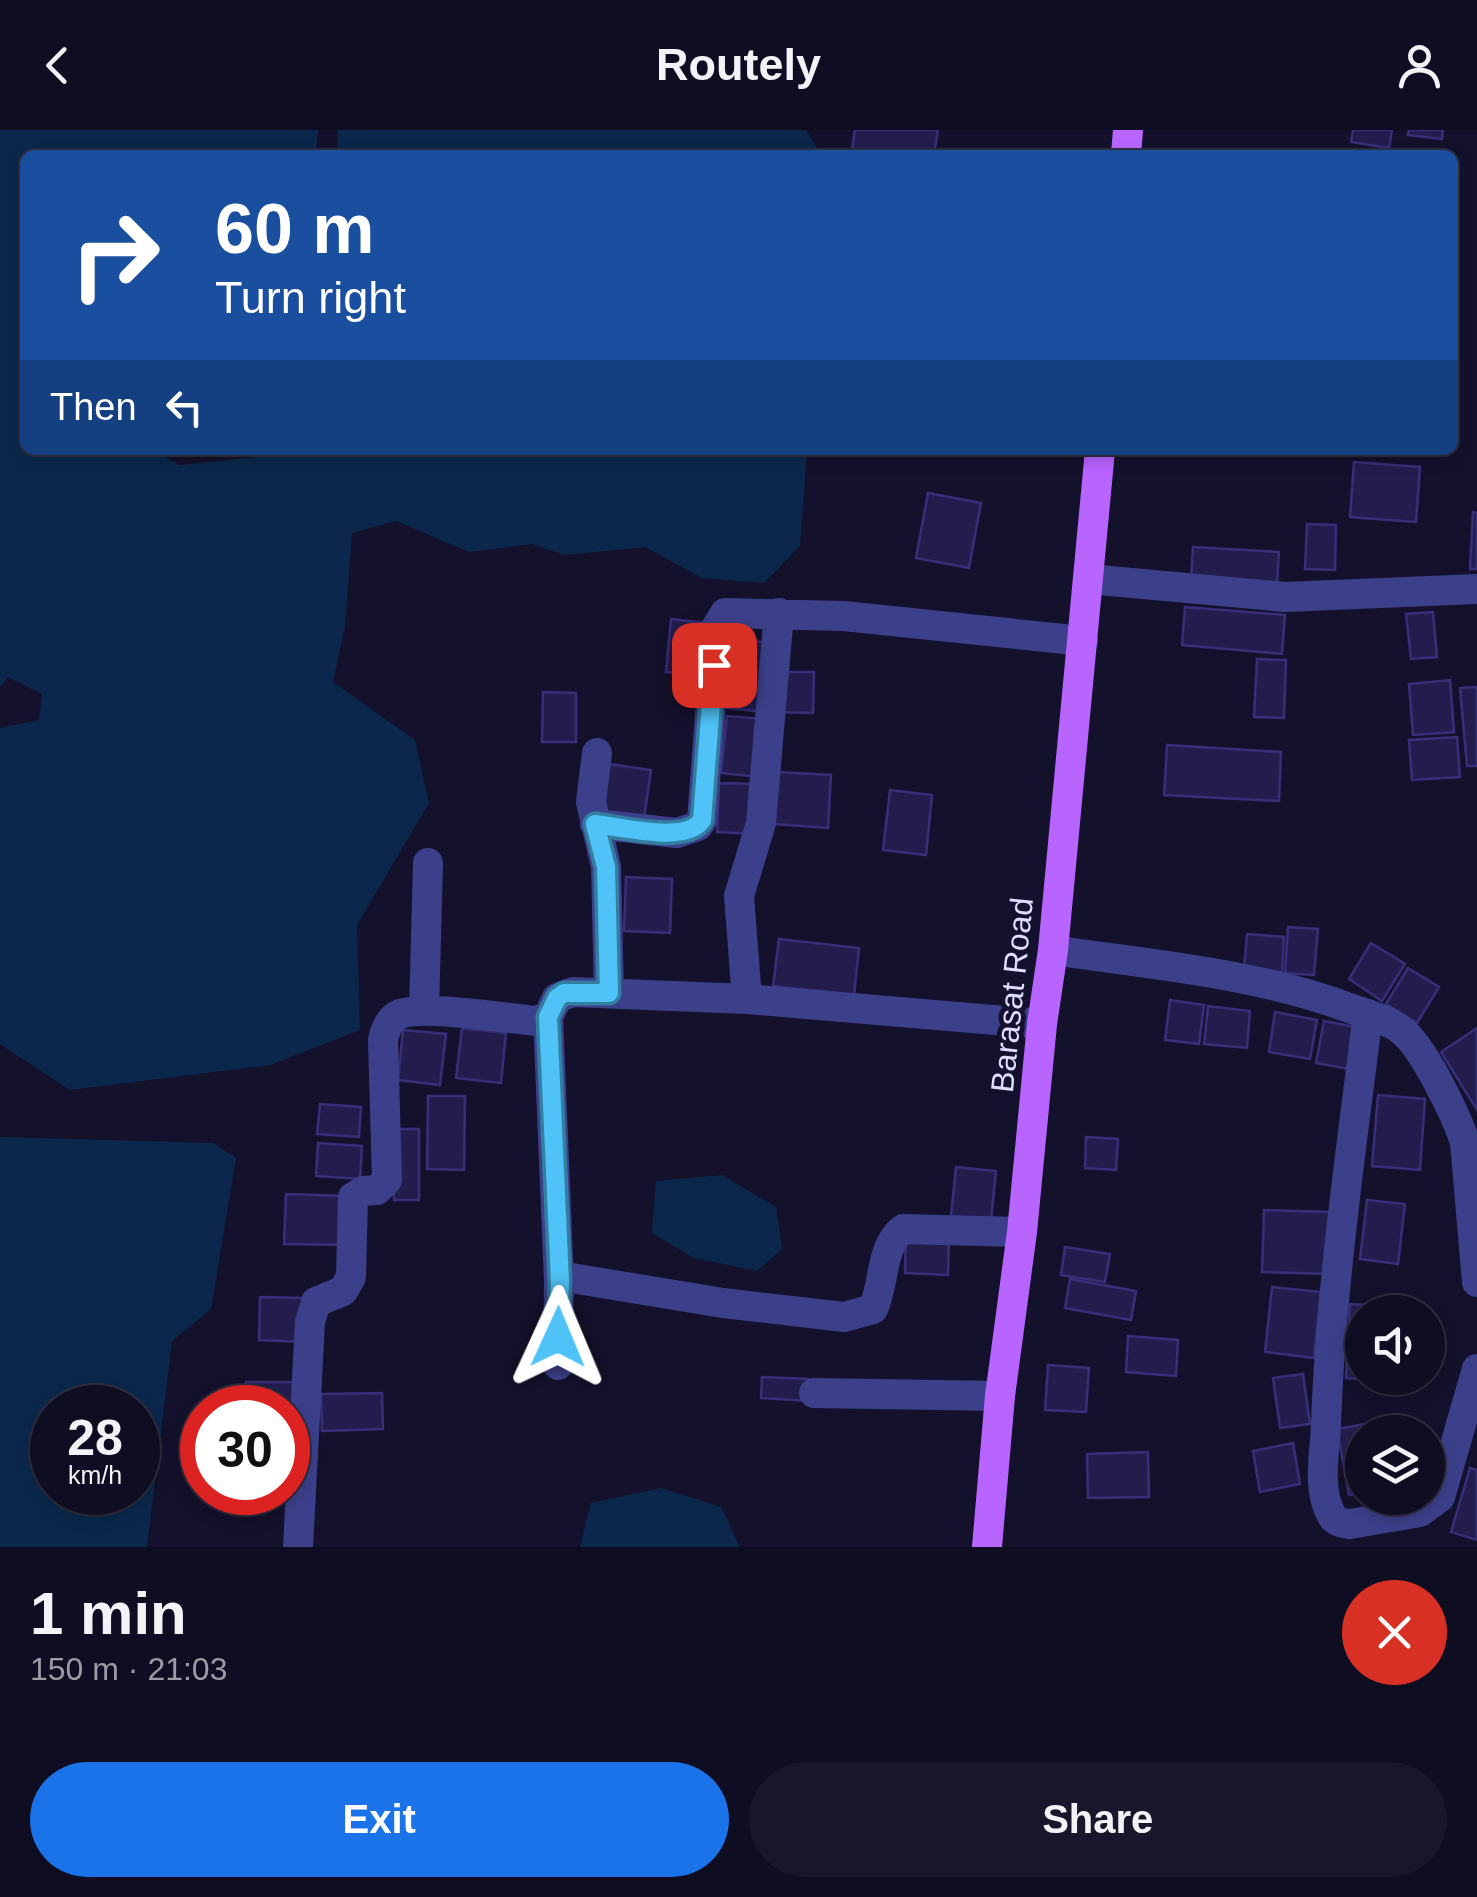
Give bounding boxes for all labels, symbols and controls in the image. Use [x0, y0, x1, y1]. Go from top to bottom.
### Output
icon: back [30, 38, 85, 93]
icon: person [1392, 38, 1447, 93]
text: Routely [656, 39, 821, 90]
icon: right [50, 190, 180, 320]
text: 60 m [215, 190, 375, 268]
text: Turn right [215, 272, 406, 323]
icon: left [157, 380, 212, 435]
text: Then [50, 386, 137, 428]
pin [672, 623, 757, 708]
icon: arrive [687, 638, 742, 693]
street label: Barasat Road [984, 896, 1040, 1094]
position arrow [506, 1285, 610, 1389]
map controls [1345, 1295, 1445, 1515]
button: sound [1345, 1295, 1445, 1395]
speed limit sign: 30 [180, 1385, 310, 1515]
text: 28 [67, 1410, 123, 1466]
button: layers [1345, 1415, 1445, 1515]
text: km/h [68, 1461, 122, 1489]
text: 1 min [30, 1580, 187, 1647]
button: close [1342, 1580, 1447, 1685]
text: 150 m · 21:03 [30, 1651, 227, 1687]
button: Exit [30, 1762, 729, 1877]
button: Share [749, 1762, 1447, 1877]

